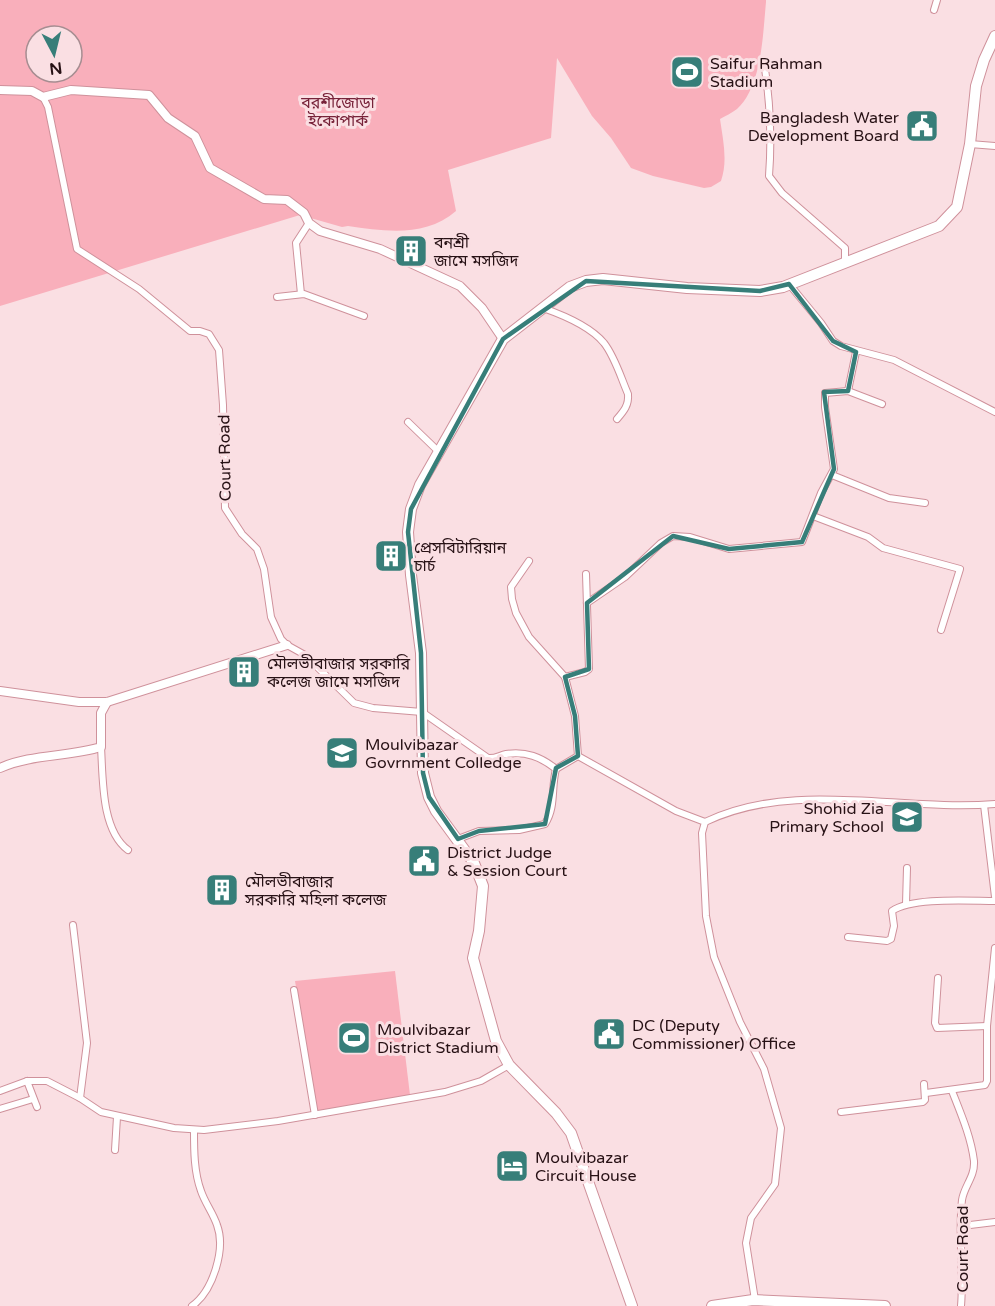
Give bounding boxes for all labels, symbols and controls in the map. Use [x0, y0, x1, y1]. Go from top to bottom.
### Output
north arrow [24, 24, 84, 84]
sports icon: Saifur Rahman Stadium [669, 54, 705, 90]
place label: Saifur Rahman Stadium [710, 54, 823, 92]
text: N [48, 57, 63, 79]
park label: বরশীজোড়া ইকোপার্ক [300, 93, 376, 131]
place label: Bangladesh Water Development Board [748, 108, 900, 146]
public building icon: Bangladesh Water Development Board [904, 108, 940, 144]
building icon: বনশ্রী জামে মসজিদ [393, 233, 429, 269]
place label: বনশ্রী জামে মসজিদ [433, 233, 520, 271]
street label: Court Road [214, 414, 236, 502]
building icon: প্রেসবিটারিয়ান চার্চ [373, 538, 409, 574]
place label: প্রেসবিটারিয়ান চার্চ [413, 538, 507, 576]
building icon: মৌলভীবাজার সরকারি কলেজ জামে মসজিদ [226, 654, 262, 690]
place label: মৌলভীবাজার সরকারি কলেজ জামে মসজিদ [266, 654, 410, 692]
school or university icon: Moulvibazar Govrnment Colledge [324, 735, 360, 771]
place label: Moulvibazar Govrnment Colledge [365, 735, 522, 773]
place label: Shohid Zia Primary School [769, 799, 884, 837]
school or university icon: Shohid Zia Primary School [889, 799, 925, 835]
public building icon: District Judge & Session Court [406, 843, 442, 879]
place label: District Judge & Session Court [447, 843, 567, 881]
building icon: মৌলভীবাজার সরকারি মহিলা কলেজ [204, 872, 240, 908]
place label: মৌলভীবাজার সরকারি মহিলা কলেজ [244, 872, 387, 910]
public building icon: DC (Deputy Commissioner) Office [591, 1016, 627, 1052]
place label: DC (Deputy Commissioner) Office [632, 1016, 796, 1054]
sports icon: Moulvibazar District Stadium [336, 1020, 372, 1056]
place label: Moulvibazar District Stadium [377, 1020, 499, 1058]
hotel icon: Moulvibazar Circuit House [494, 1148, 530, 1184]
place label: Moulvibazar Circuit House [535, 1148, 637, 1186]
street label: Court Road [953, 1206, 973, 1292]

